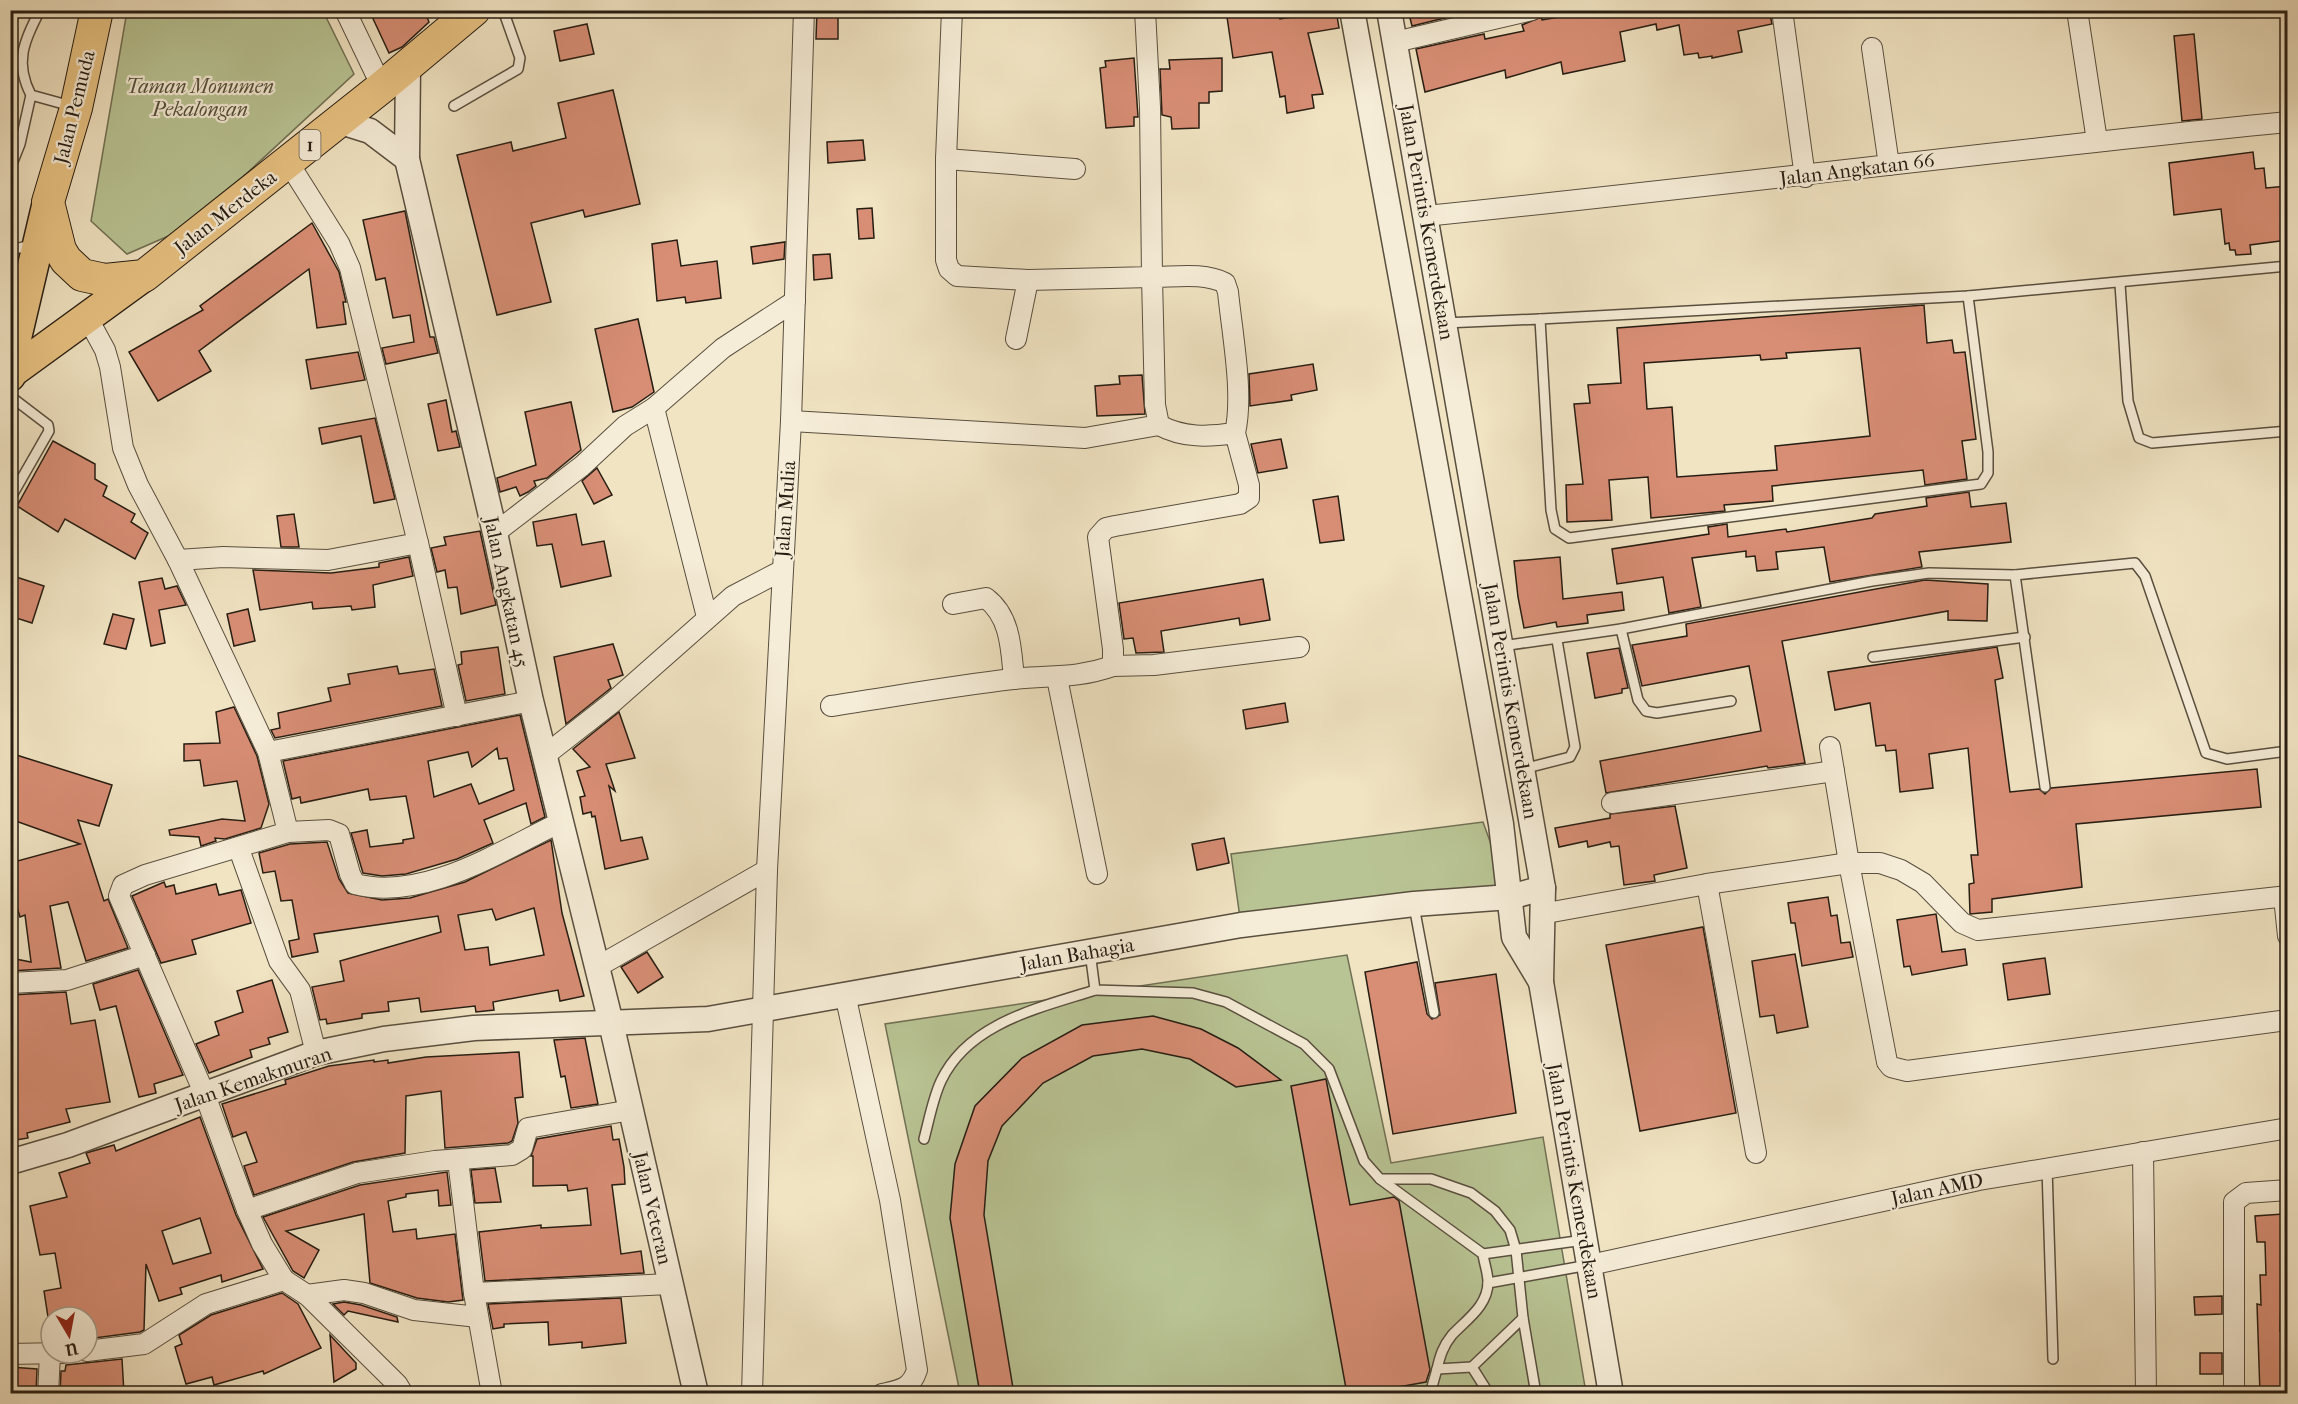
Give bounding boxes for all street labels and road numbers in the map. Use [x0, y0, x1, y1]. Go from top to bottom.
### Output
street label: Jalan Pemuda [49, 47, 100, 168]
street label: Jalan Perintis Kemerdekaan [1394, 100, 1459, 342]
road number: 1 [300, 130, 320, 160]
street label: Jalan Angkatan 66 [1776, 149, 1936, 191]
street label: Jalan Merdeka [168, 165, 282, 261]
street label: Jalan Mulia [771, 459, 800, 560]
street label: Jalan Angkatan 45 [479, 512, 534, 670]
street label: Jalan Perintis Kemerdekaan [1478, 579, 1543, 821]
street label: Jalan Bahagia [1016, 933, 1137, 976]
street label: Jalan Kemakmuran [170, 1042, 335, 1118]
street label: Jalan Perintis Kemerdekaan [1542, 1059, 1607, 1301]
street label: Jalan Veteran [628, 1147, 677, 1267]
street label: Jalan AMD [1887, 1169, 1985, 1211]

